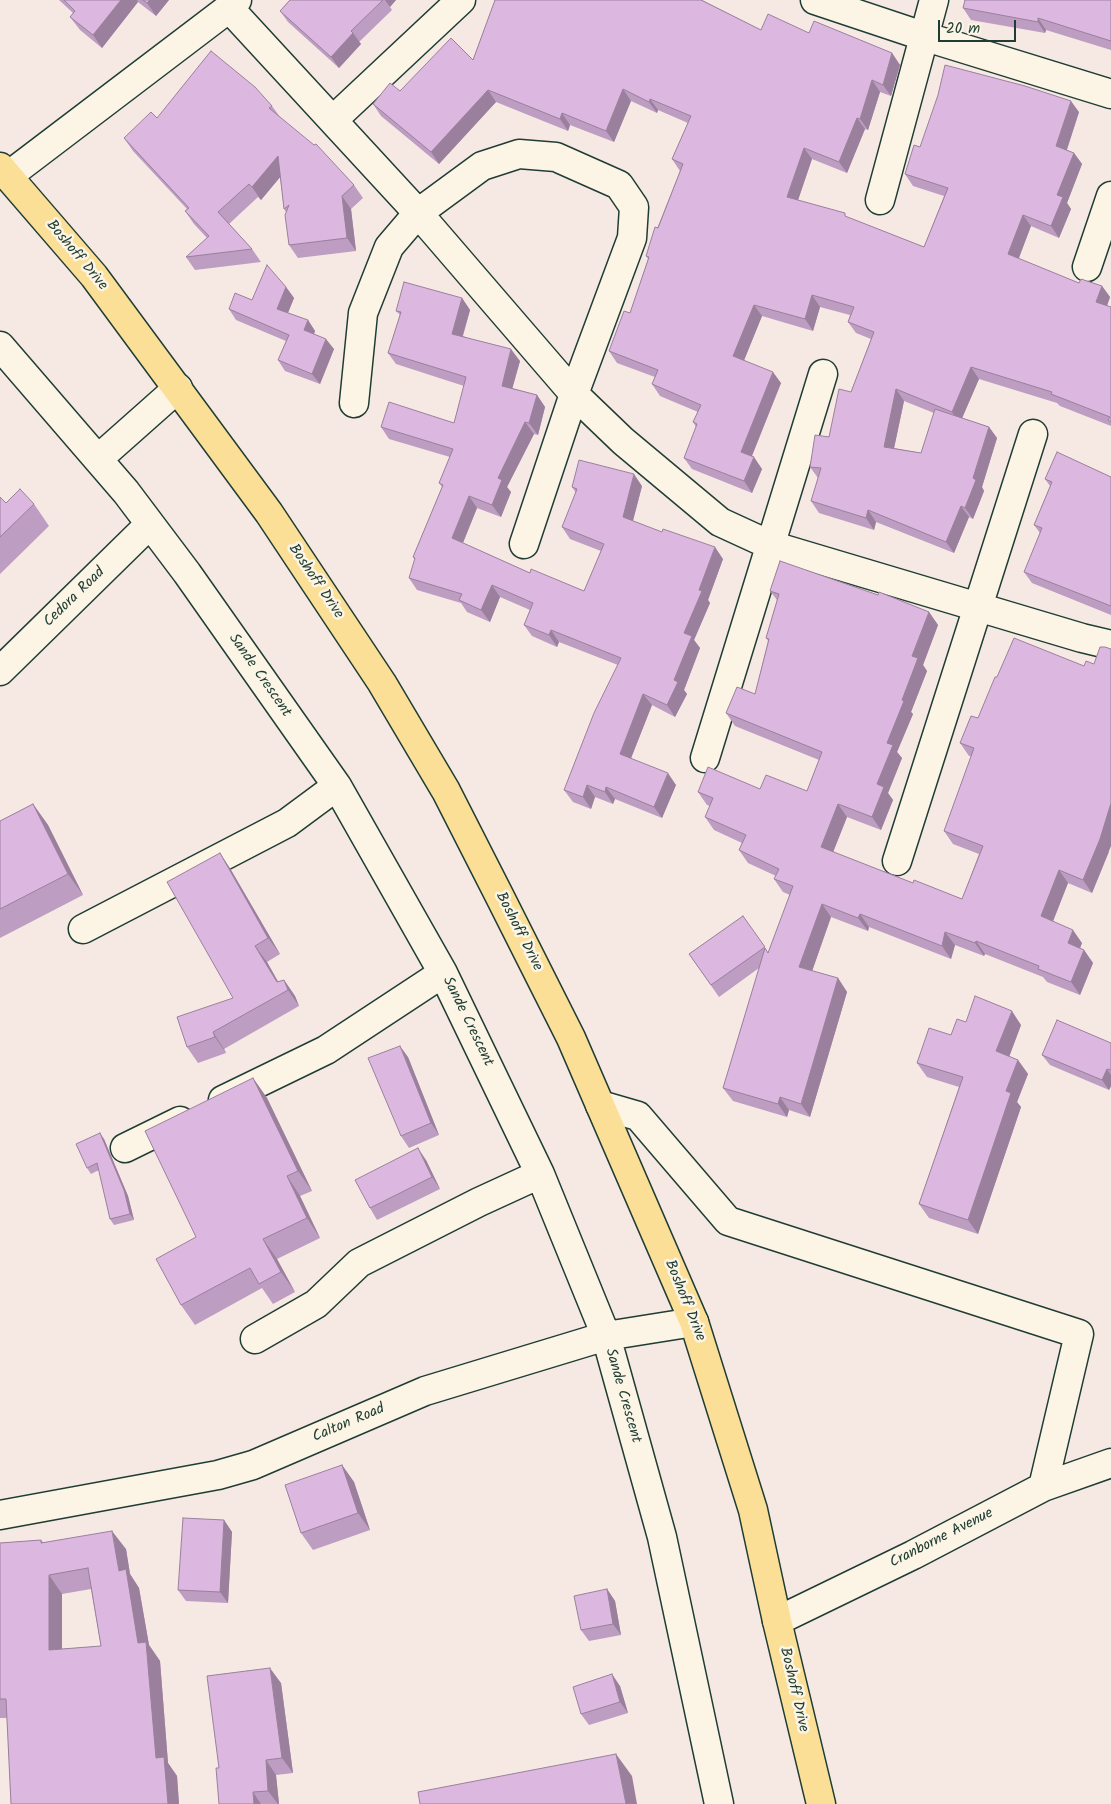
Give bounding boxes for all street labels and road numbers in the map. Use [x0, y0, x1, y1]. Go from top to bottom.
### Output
street label: Boshoff Drive [41, 217, 111, 295]
street label: Boshoff Drive [283, 541, 347, 623]
street label: Cedora Road [41, 564, 109, 632]
street label: Sande Crescent [224, 631, 294, 721]
street label: Boshoff Drive [490, 890, 546, 974]
street label: Sande Crescent [438, 974, 496, 1070]
street label: Boshoff Drive [660, 1258, 708, 1344]
street label: Sande Crescent [600, 1347, 644, 1445]
street label: Calton Road [310, 1401, 388, 1447]
street label: Cranborne Avenue [887, 1505, 997, 1573]
street label: Boshoff Drive [775, 1646, 811, 1734]

